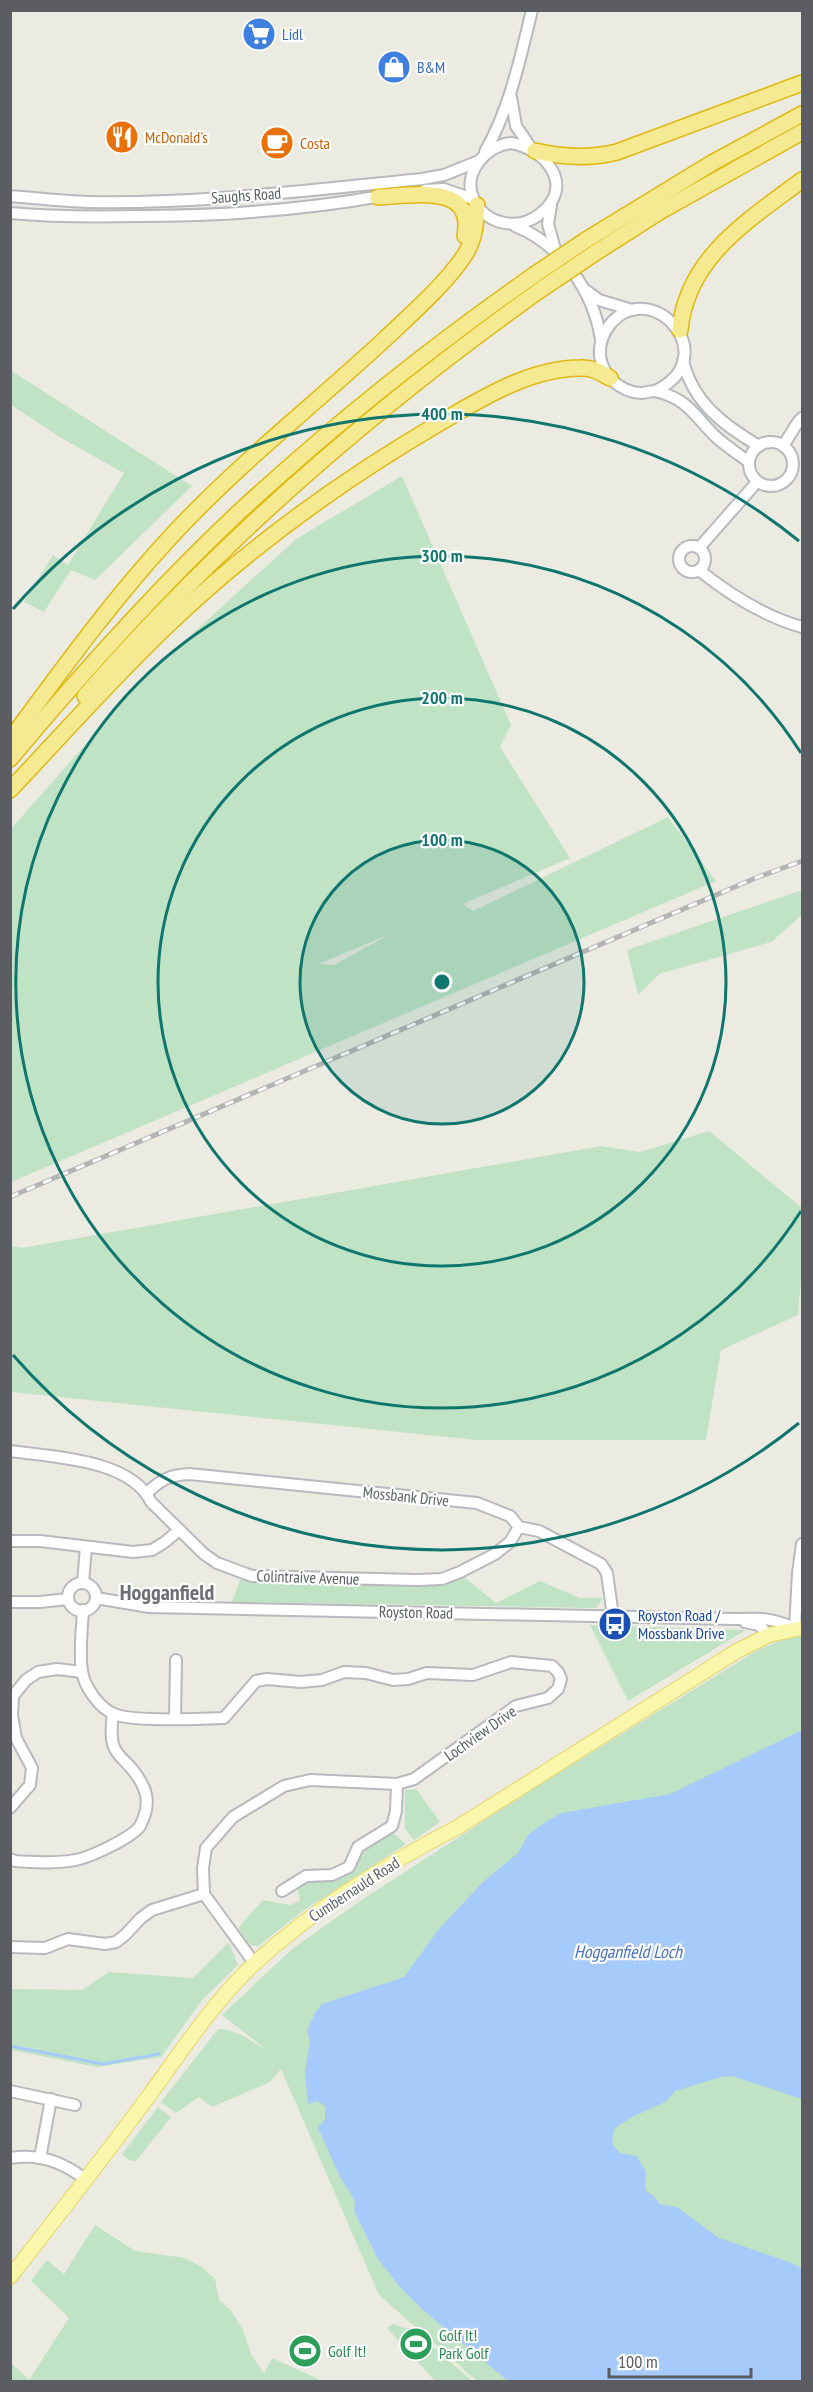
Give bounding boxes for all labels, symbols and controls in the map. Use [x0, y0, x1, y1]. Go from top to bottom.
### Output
supermarket icon: Lidl [241, 16, 277, 52]
place label: Lidl [282, 24, 303, 44]
shop icon: B&M [376, 49, 412, 85]
place label: B&M [417, 57, 445, 77]
restaurant icon: McDonald's [104, 119, 140, 155]
cafe icon: Costa [259, 125, 295, 161]
place label: McDonald's [145, 127, 208, 147]
place label: Costa [300, 133, 330, 153]
street label: Saughs Road [210, 183, 282, 207]
text: 400 m [421, 402, 463, 425]
text: 300 m [421, 544, 463, 567]
text: 200 m [421, 686, 463, 709]
text: 100 m [421, 828, 463, 851]
centre of rings [432, 972, 452, 992]
street label: Mossbank Drive [362, 1482, 450, 1510]
street label: Colintraive Avenue [256, 1565, 360, 1589]
district label: Hogganfield [120, 1578, 215, 1606]
street label: Royston Road [379, 1601, 453, 1623]
place label: Royston Road / Mossbank Drive [638, 1605, 725, 1643]
bus stop icon: Royston Road / Mossbank Drive [597, 1606, 633, 1642]
street label: Lochview Drive [440, 1701, 520, 1765]
street label: Cumbernauld Road [305, 1852, 403, 1926]
water label: Hogganfield Loch [574, 1940, 683, 1963]
place label: Golf It! Park Golf [439, 2325, 489, 2363]
sports icon: Golf It! Park Golf [398, 2326, 434, 2362]
sports icon: Golf It! [287, 2333, 323, 2369]
place label: Golf It! [328, 2341, 366, 2361]
scale bar [609, 2341, 752, 2379]
text: 100 m [618, 2350, 658, 2373]

